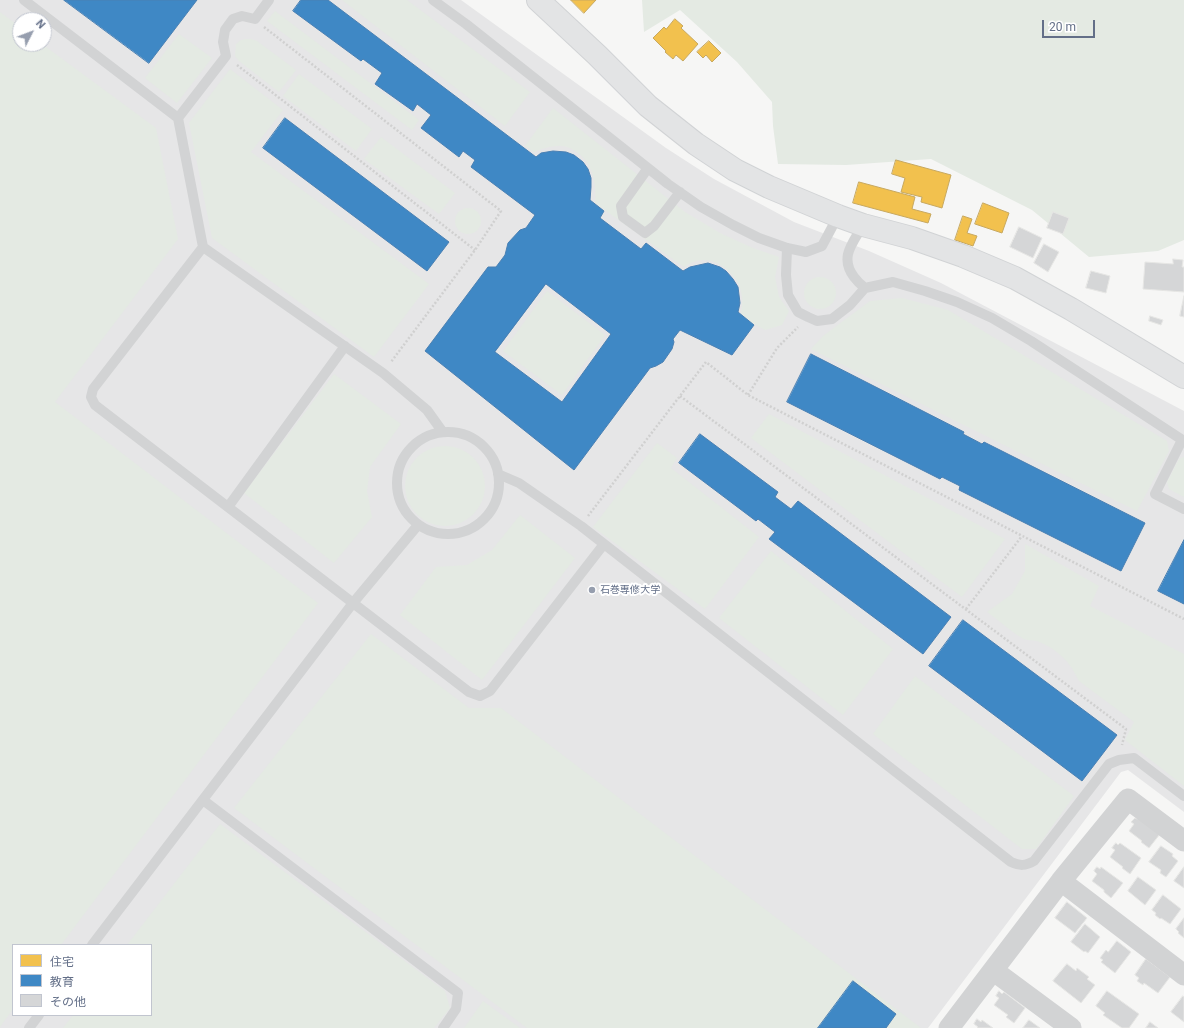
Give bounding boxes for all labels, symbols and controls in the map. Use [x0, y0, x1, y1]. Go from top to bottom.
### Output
north arrow [12, 12, 52, 52]
scale bar [1044, 12, 1097, 38]
text: N [33, 17, 48, 32]
text: 20 m [1049, 20, 1076, 34]
place label: 石巻専修大学 [600, 584, 660, 596]
marker: 石巻専修大学 [587, 585, 597, 595]
legend [12, 944, 152, 1016]
text: 住宅 [50, 955, 74, 969]
text: 教育 [50, 975, 74, 989]
text: その他 [50, 995, 86, 1009]

